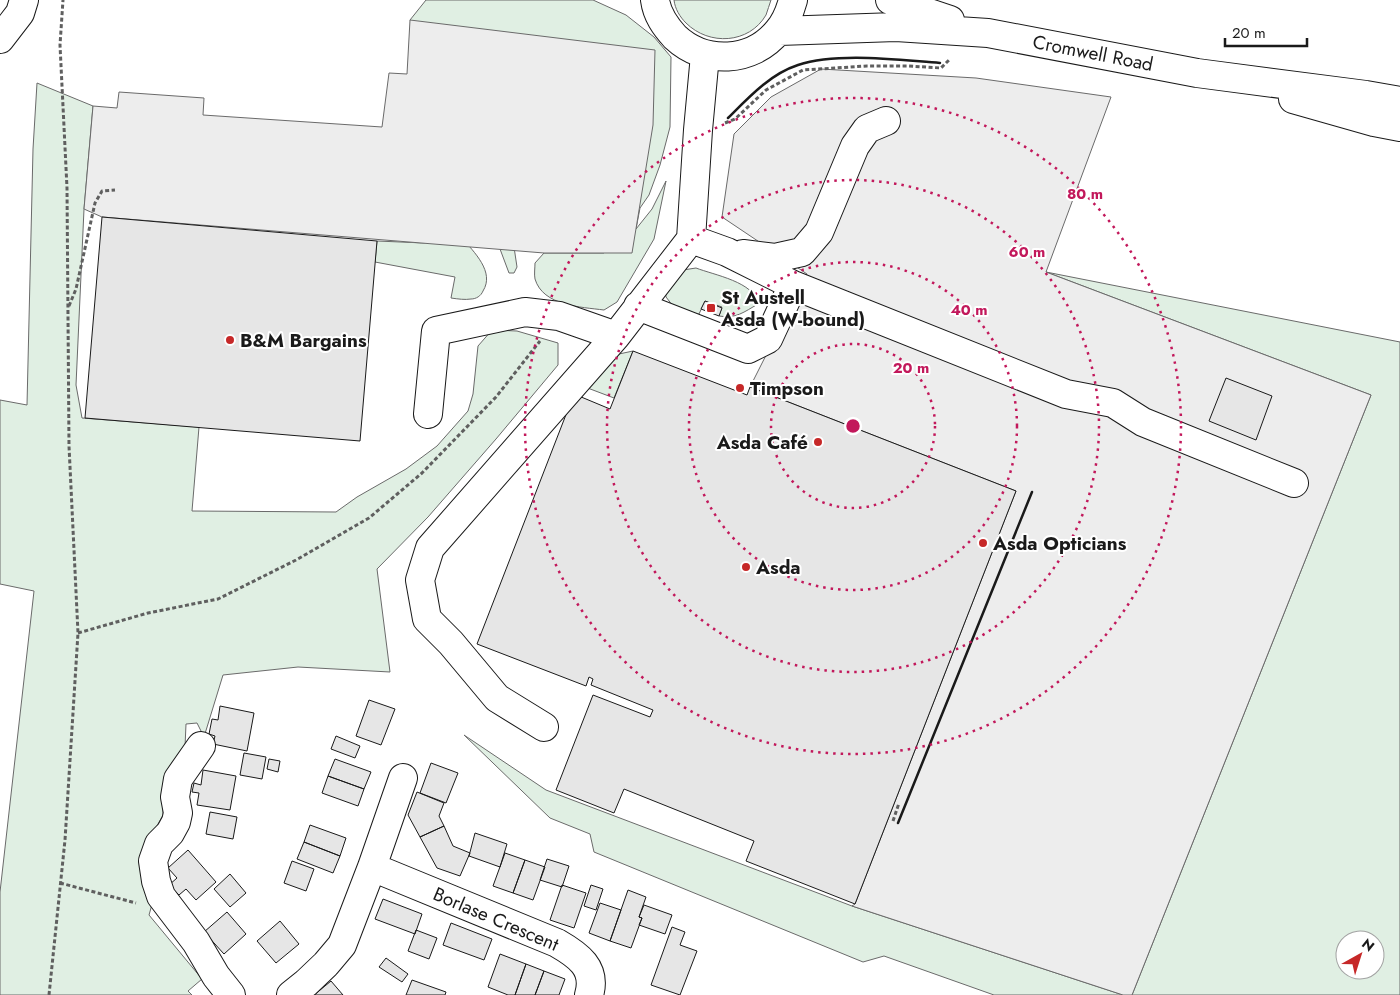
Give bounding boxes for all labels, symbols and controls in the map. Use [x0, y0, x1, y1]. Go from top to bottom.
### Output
scale bar [1225, 15, 1308, 47]
text: 20 m [1232, 22, 1266, 44]
street label: Cromwell Road [1030, 28, 1156, 78]
text: 80 m [1067, 183, 1103, 205]
text: 60 m [1009, 241, 1045, 263]
place label: St Austell Asda (W-bound) [720, 284, 865, 333]
text: 40 m [950, 299, 988, 321]
marker: St Austell Asda (W-bound) [705, 302, 717, 314]
place label: B&M Bargains [240, 327, 367, 354]
marker: B&M Bargains [224, 334, 236, 346]
text: 20 m [893, 357, 929, 379]
place label: Timpson [750, 375, 824, 402]
marker: Timpson [734, 382, 746, 394]
centre of rings [844, 417, 862, 435]
place label: Asda Café [716, 429, 808, 456]
marker: Asda Café [812, 436, 824, 448]
place label: Asda Opticians [992, 530, 1127, 557]
marker: Asda Opticians [977, 537, 989, 549]
place label: Asda [755, 554, 801, 581]
marker: Asda [740, 561, 752, 573]
street label: Borlase Crescent [429, 880, 563, 958]
north arrow [1335, 930, 1385, 980]
text: N [1358, 934, 1379, 956]

